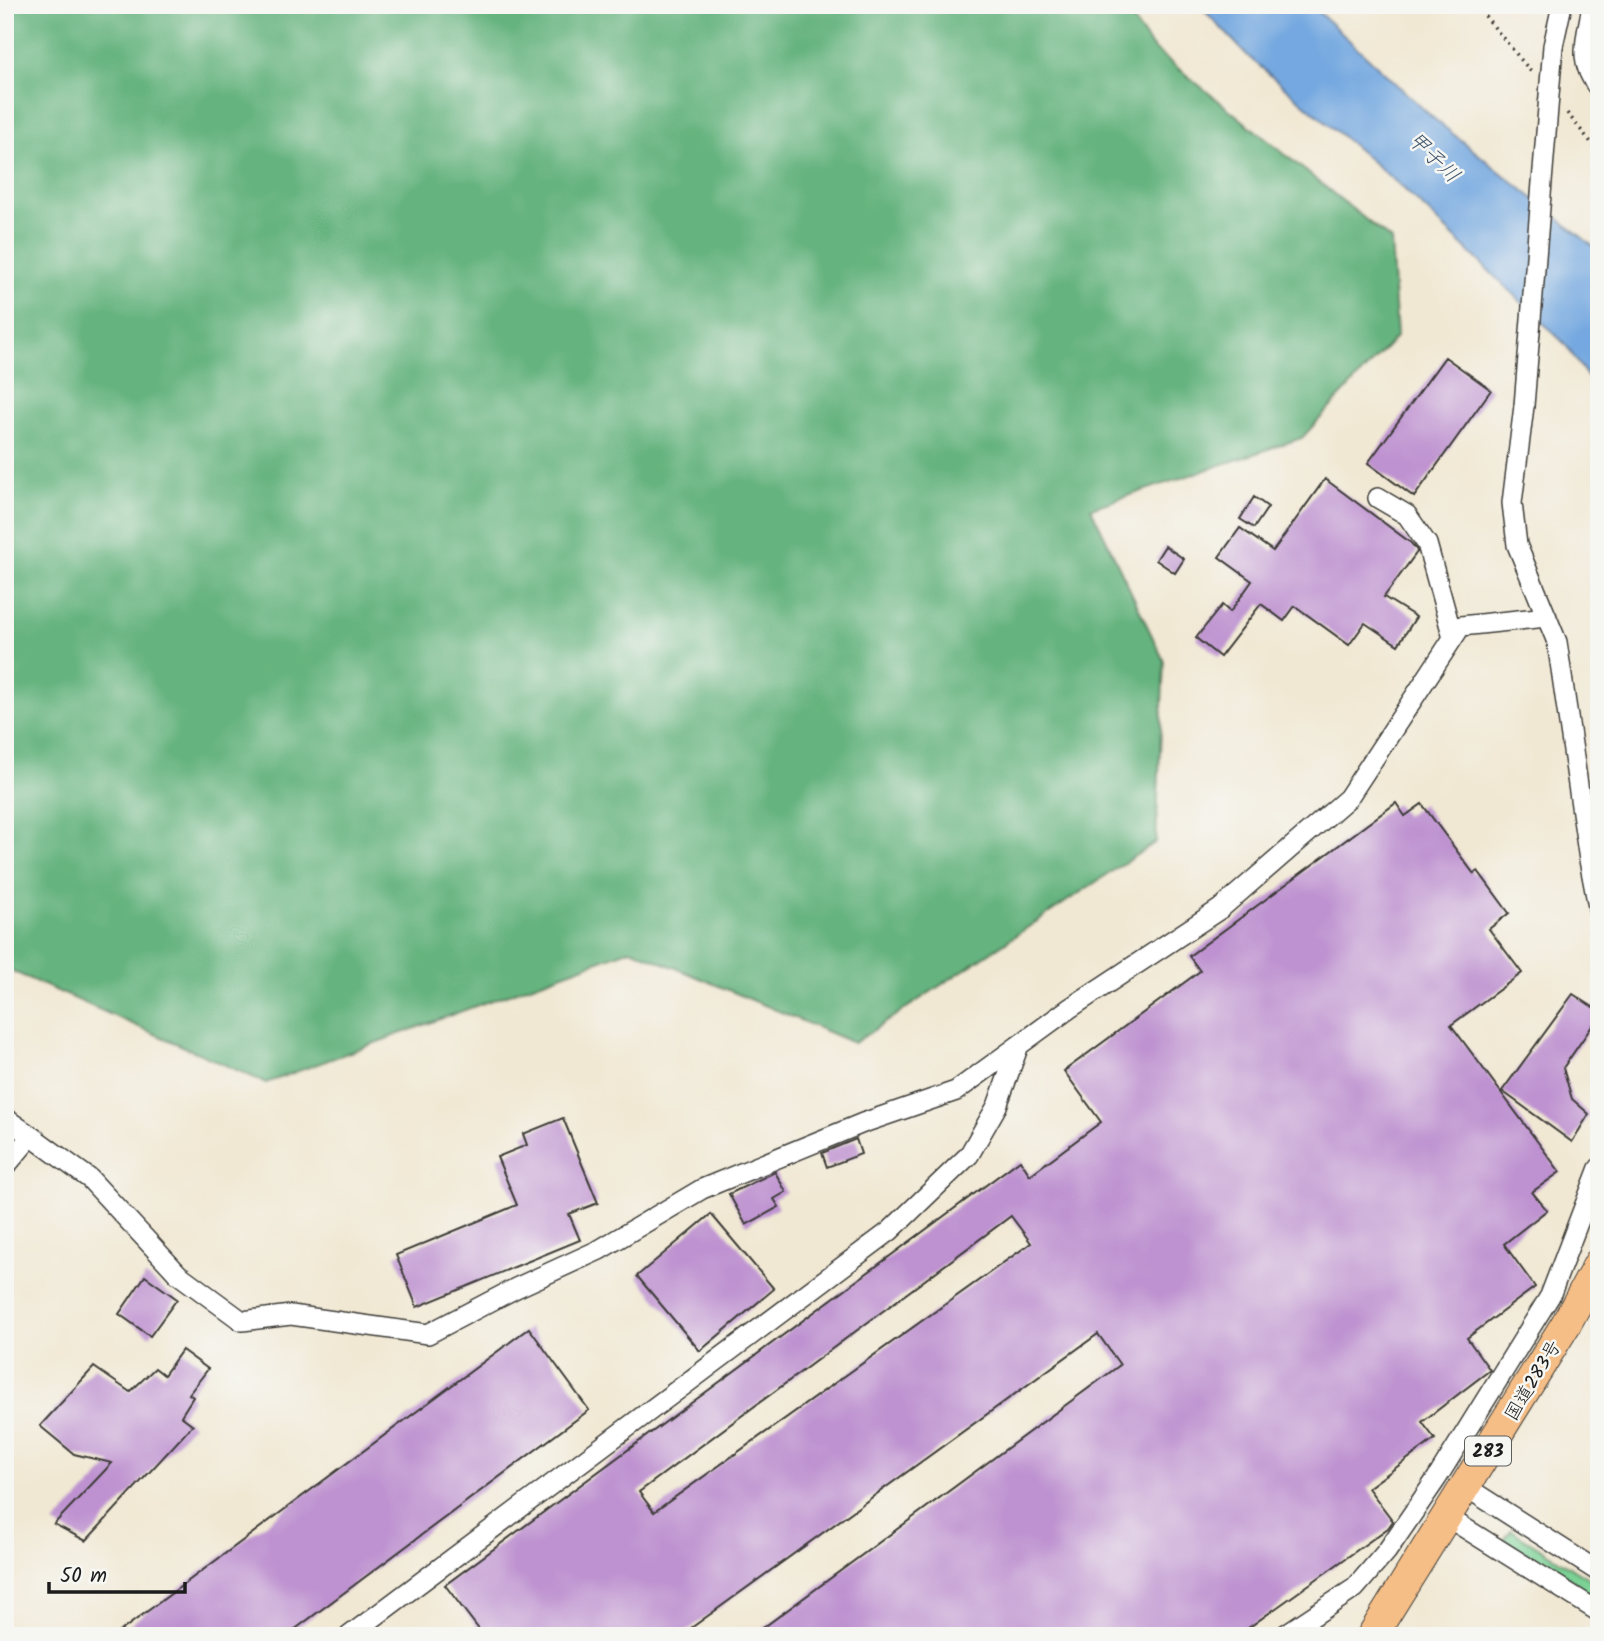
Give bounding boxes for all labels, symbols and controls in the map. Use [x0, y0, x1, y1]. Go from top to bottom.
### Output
water label: 甲子川 [1399, 124, 1467, 192]
street label: 国道283号 [1498, 1335, 1570, 1427]
road number: 283 [1465, 1436, 1511, 1466]
scale bar [49, 1550, 186, 1594]
text: 50 m [60, 1560, 107, 1593]

